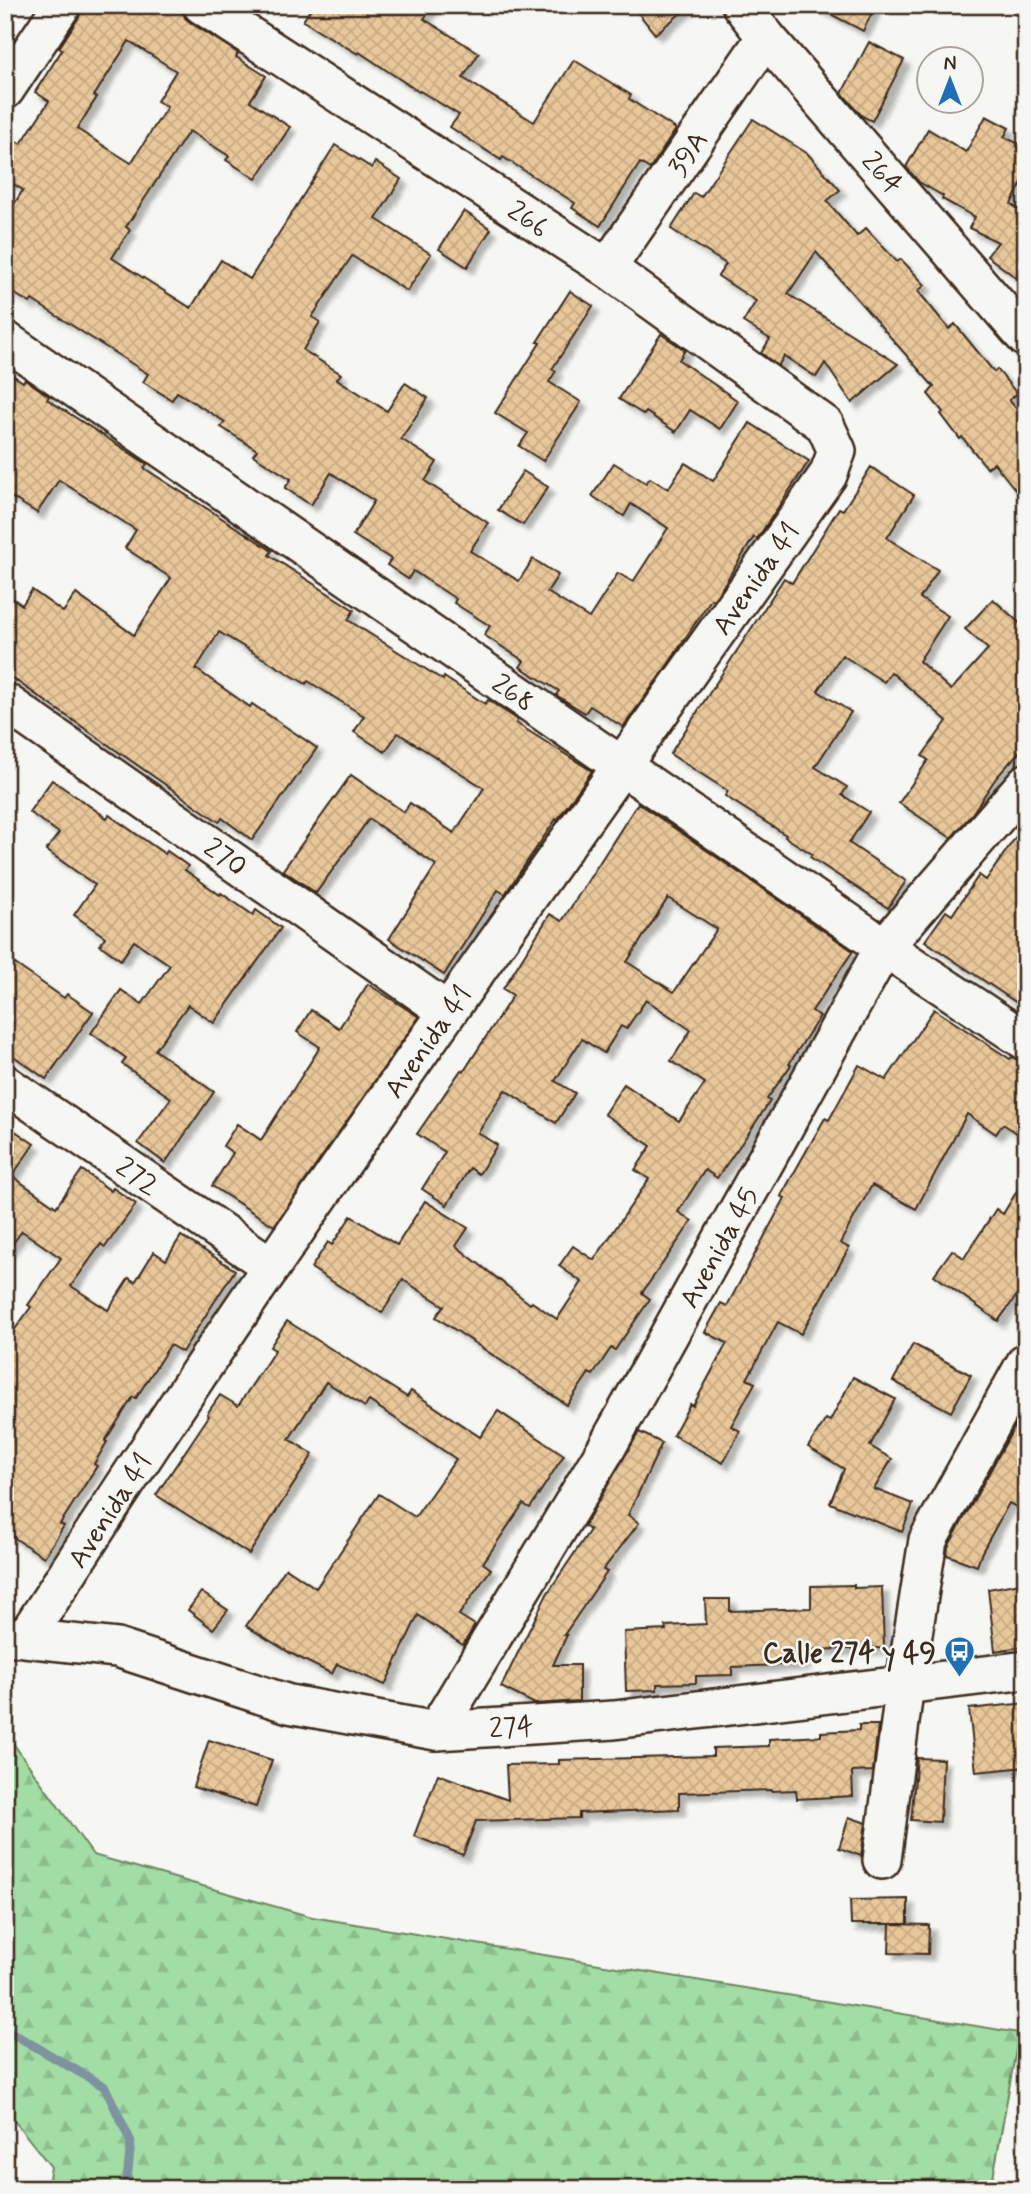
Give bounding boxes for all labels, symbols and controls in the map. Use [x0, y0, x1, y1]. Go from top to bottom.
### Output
north arrow [916, 46, 986, 116]
text: N [944, 52, 956, 77]
street label: 39A [660, 124, 718, 184]
street label: 264 [852, 144, 910, 203]
street label: 266 [500, 193, 555, 247]
street label: Avenida 41 [705, 516, 809, 643]
street label: 268 [484, 666, 541, 722]
street label: 270 [196, 830, 253, 886]
street label: Avenida 41 [377, 979, 481, 1106]
street label: 272 [108, 1149, 165, 1205]
street label: Avenida 45 [672, 1181, 769, 1315]
street label: Avenida 41 [60, 1447, 162, 1576]
bus stop icon: Calle 274 y 49 [942, 1635, 976, 1679]
place label: Calle 274 y 49 [763, 1636, 936, 1673]
street label: 274 [488, 1709, 534, 1748]

